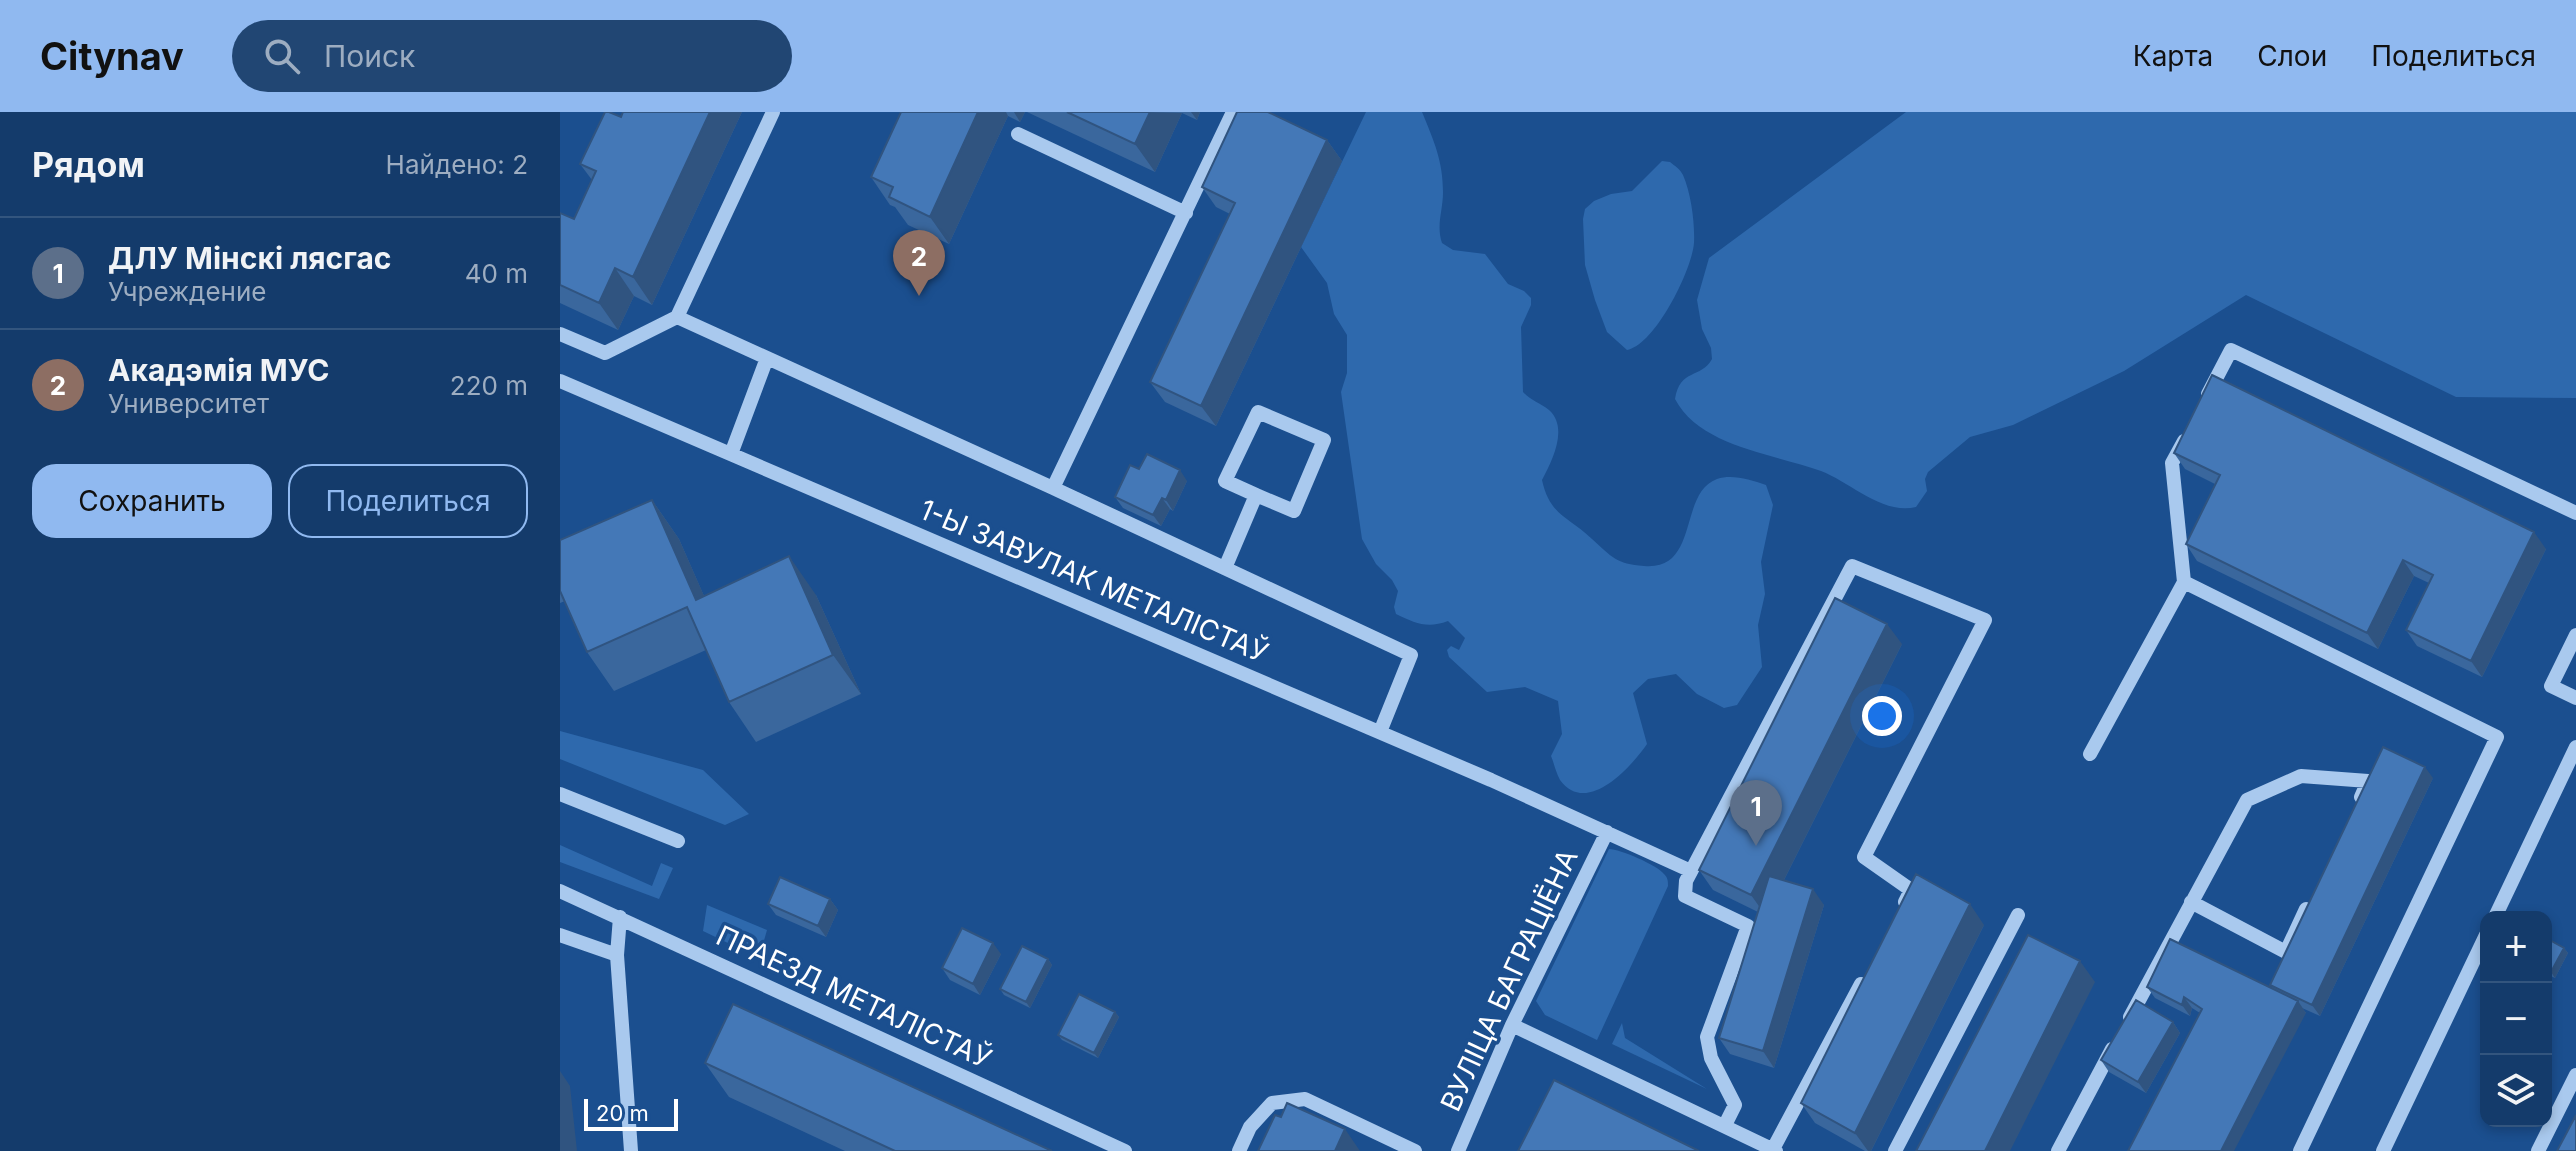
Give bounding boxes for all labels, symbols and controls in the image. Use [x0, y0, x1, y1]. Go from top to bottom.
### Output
search box [232, 20, 792, 92]
text: Citynav [40, 33, 184, 79]
icon: search [260, 34, 304, 78]
text: Поиск [324, 38, 415, 74]
text: Карта [2133, 39, 2213, 73]
text: Слои [2257, 39, 2327, 73]
text: Поделиться [2371, 39, 2536, 73]
text: Рядом [32, 144, 145, 185]
text: Найдено: 2 [386, 149, 528, 180]
pin: 2 [893, 230, 945, 296]
text: ДЛУ Мінскі лясгас [108, 240, 392, 276]
text: 1 [52, 258, 64, 289]
text: 40 m [465, 258, 528, 289]
text: Учреждение [108, 276, 266, 307]
text: Акадэмія МУС [108, 352, 330, 388]
text: 2 [50, 370, 66, 401]
text: 220 m [450, 370, 528, 401]
text: Университет [108, 388, 269, 419]
button: Сохранить [32, 464, 272, 538]
button: Поделиться [288, 464, 528, 538]
street label: 1-Ы ЗАВУЛАК МЕТАЛІСТАЎ [915, 491, 1274, 670]
your location [1862, 696, 1902, 736]
pin: 1 [1730, 780, 1782, 846]
street label: ВУЛІЦА БАГРАЦІЁНА [1433, 844, 1585, 1116]
map controls [2480, 911, 2552, 1127]
button: + [2480, 911, 2552, 983]
street label: ПРАЕЗД МЕТАЛІСТАЎ [711, 917, 997, 1076]
button: − [2480, 983, 2552, 1055]
button: layers [2480, 1055, 2552, 1127]
scale bar [584, 1095, 678, 1131]
text: 20 m [596, 1100, 649, 1126]

